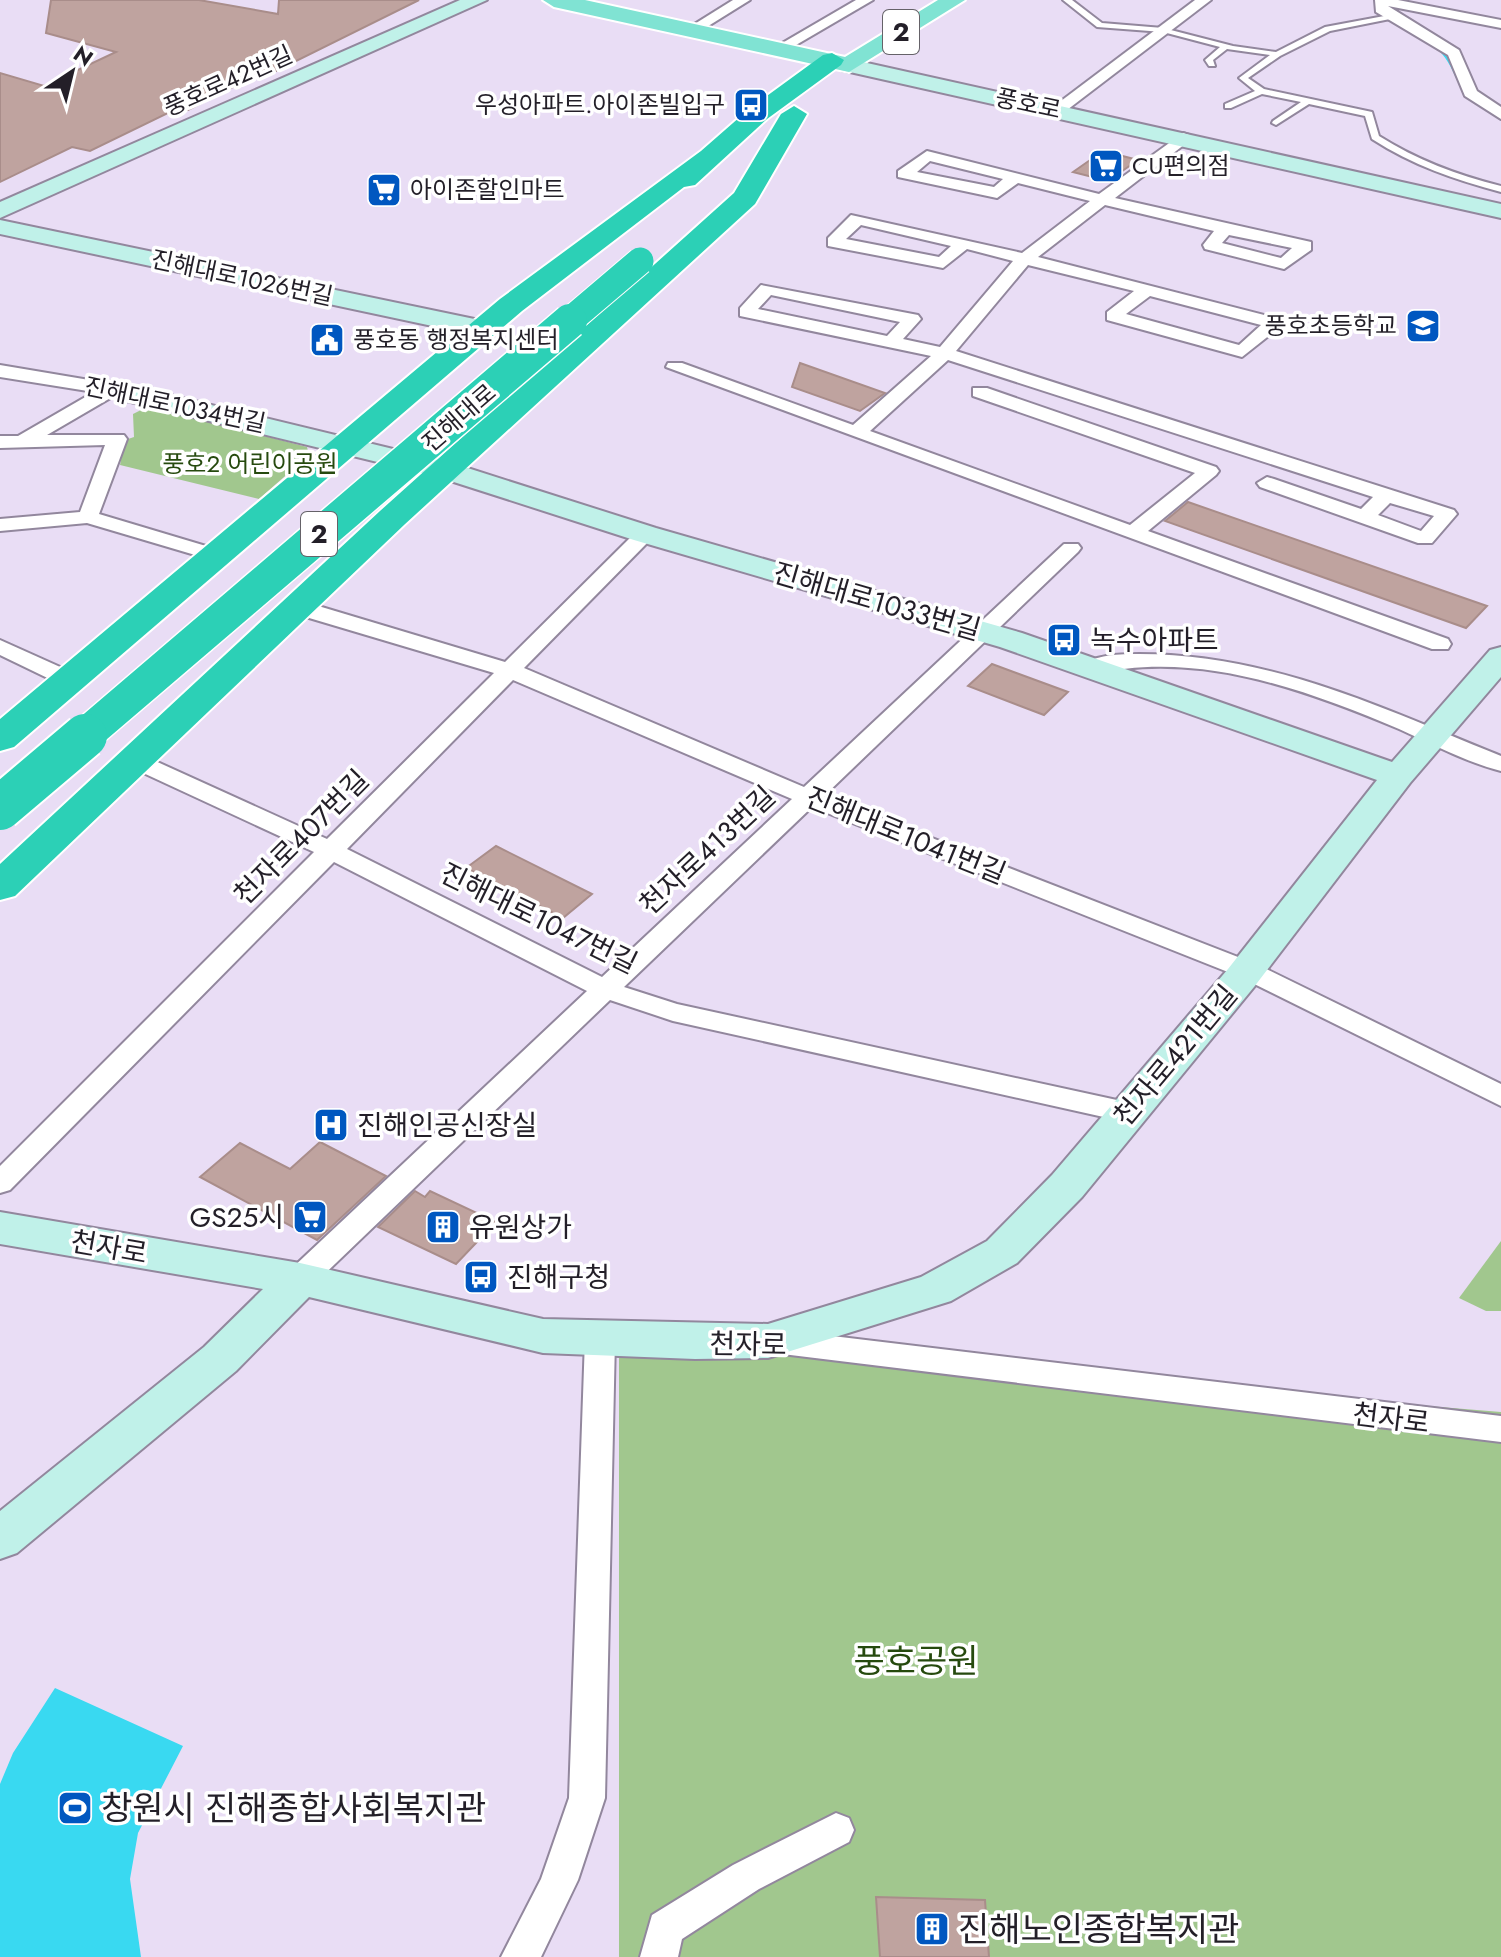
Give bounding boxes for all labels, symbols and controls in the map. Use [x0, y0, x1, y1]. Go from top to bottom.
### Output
road number: 2 [883, 10, 919, 54]
north arrow [32, 32, 112, 112]
street label: 풍호로42번길 [158, 36, 298, 125]
text: N [67, 38, 100, 74]
street label: 풍호로 [992, 80, 1064, 128]
bus stop icon: 우성아파트.아이존빌입구 [732, 86, 770, 124]
place label: 우성아파트.아이존빌입구 [475, 87, 725, 122]
supermarket icon: CU편의점 [1087, 147, 1125, 185]
place label: CU편의점 [1132, 148, 1230, 183]
supermarket icon: 아이존할인마트 [365, 171, 403, 209]
place label: 아이존할인마트 [410, 172, 565, 207]
street label: 진해대로1026번길 [148, 241, 336, 314]
school or university icon: 풍호초등학교 [1404, 307, 1442, 345]
place label: 풍호초등학교 [1265, 308, 1397, 343]
public building icon: 풍호동 행정복지센터 [308, 321, 346, 359]
place label: 풍호동 행정복지센터 [353, 322, 559, 357]
street label: 진해대로1034번길 [81, 368, 269, 441]
street label: 진해대로 [414, 375, 503, 460]
park label: 풍호2 어린이공원 [162, 446, 338, 481]
road number: 2 [301, 512, 337, 556]
street label: 진해대로1033번길 [768, 552, 986, 651]
place label: 녹수아파트 [1090, 620, 1219, 661]
bus stop icon: 녹수아파트 [1045, 621, 1083, 659]
street label: 천자로407번길 [224, 760, 378, 914]
street label: 천자로413번길 [630, 776, 785, 924]
street label: 진해대로1041번길 [799, 777, 1012, 894]
street label: 진해대로1047번길 [433, 853, 644, 984]
street label: 천자로421번길 [1104, 976, 1247, 1135]
place label: 진해인공신장실 [357, 1105, 537, 1146]
hospital icon: 진해인공신장실 [312, 1106, 350, 1144]
place label: GS25시 [189, 1197, 284, 1238]
supermarket icon: GS25시 [291, 1198, 329, 1236]
place label: 유원상가 [469, 1207, 572, 1248]
building icon: 유원상가 [424, 1208, 462, 1246]
street label: 천자로 [67, 1221, 151, 1274]
place label: 진해구청 [507, 1257, 610, 1298]
bus stop icon: 진해구청 [462, 1258, 500, 1296]
street label: 천자로 [709, 1323, 787, 1366]
street label: 천자로 [1350, 1393, 1432, 1444]
park label: 풍호공원 [853, 1637, 979, 1686]
place label: 창원시 진해종합사회복지관 [101, 1784, 487, 1833]
sports icon: 창원시 진해종합사회복지관 [56, 1789, 94, 1827]
place label: 진해노인종합복지관 [958, 1905, 1240, 1954]
building icon: 진해노인종합복지관 [913, 1910, 951, 1948]

